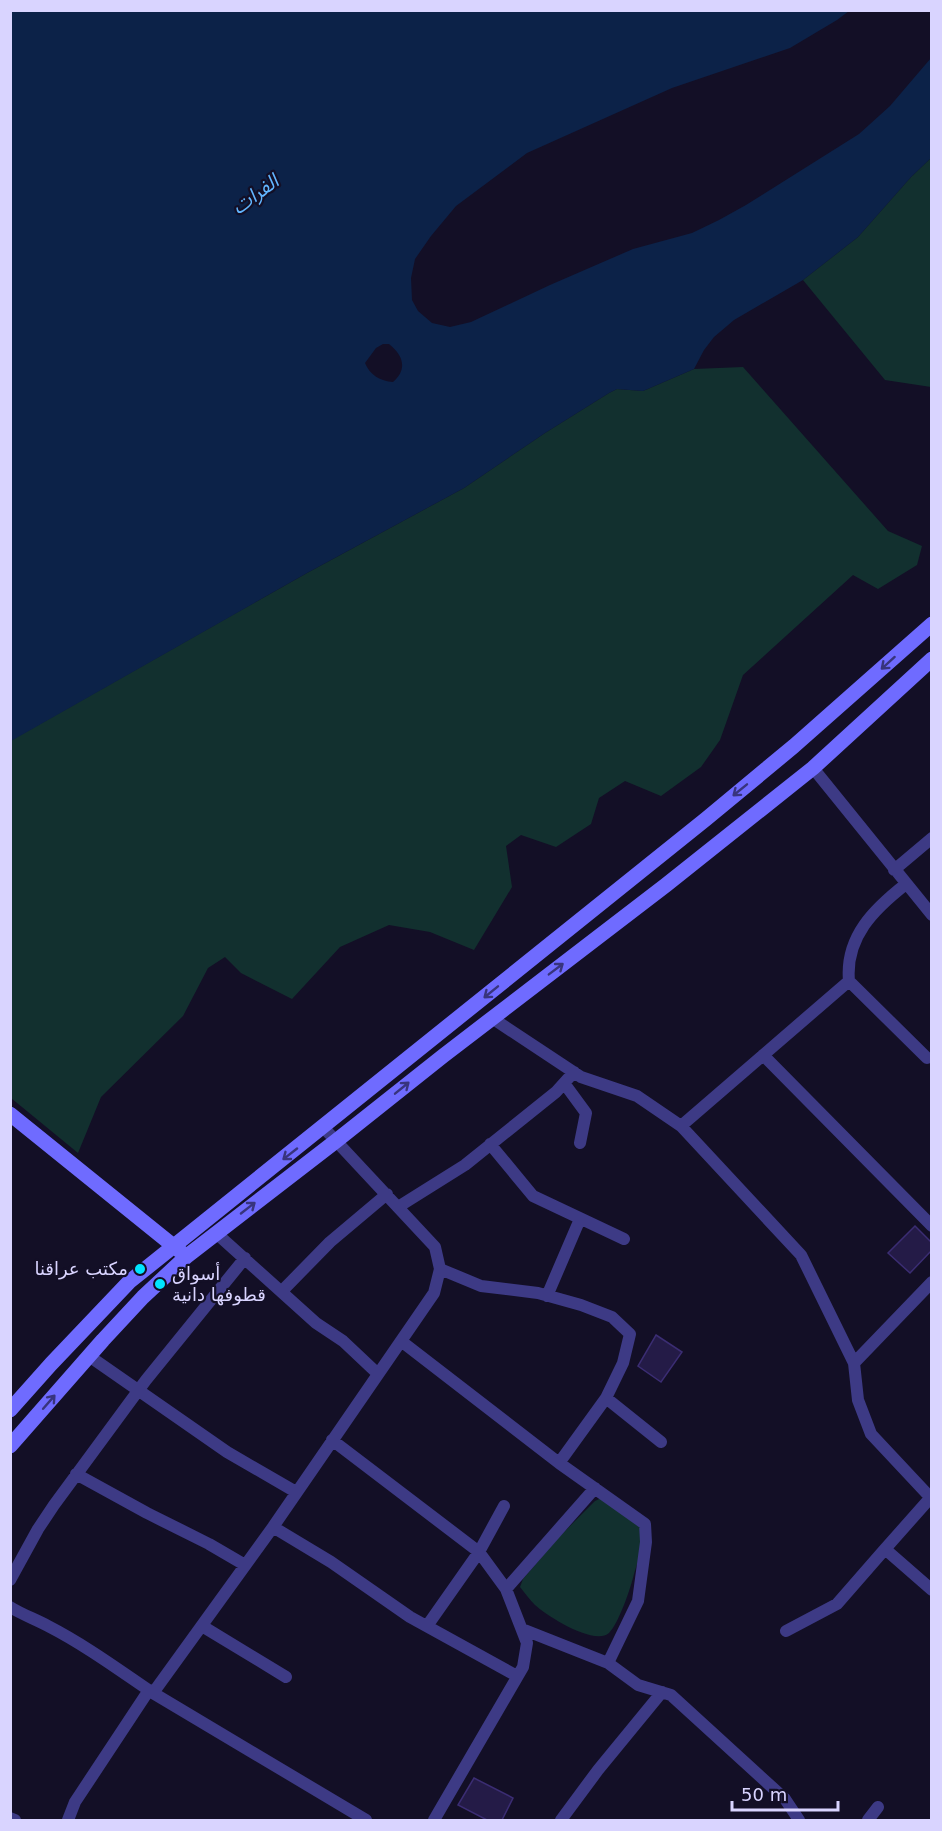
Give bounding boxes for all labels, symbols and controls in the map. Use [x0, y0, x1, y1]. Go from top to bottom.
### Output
water label: الفرات [227, 168, 285, 219]
one-way arrow [881, 656, 896, 670]
one-way arrow [732, 784, 748, 797]
one-way arrow [548, 962, 564, 975]
one-way arrow [483, 986, 499, 999]
one-way arrow [394, 1081, 409, 1095]
one-way arrow [282, 1147, 298, 1160]
one-way arrow [240, 1202, 256, 1215]
place label: مكتب عراقنا [34, 1258, 128, 1280]
marker: مكتب عراقنا [133, 1262, 147, 1276]
place label: أسواق قطوفها دانية [172, 1262, 266, 1306]
marker: أسواق قطوفها دانية [153, 1277, 167, 1291]
one-way arrow [42, 1394, 55, 1410]
scale bar [732, 1774, 838, 1812]
text: 50 m [741, 1784, 787, 1805]

